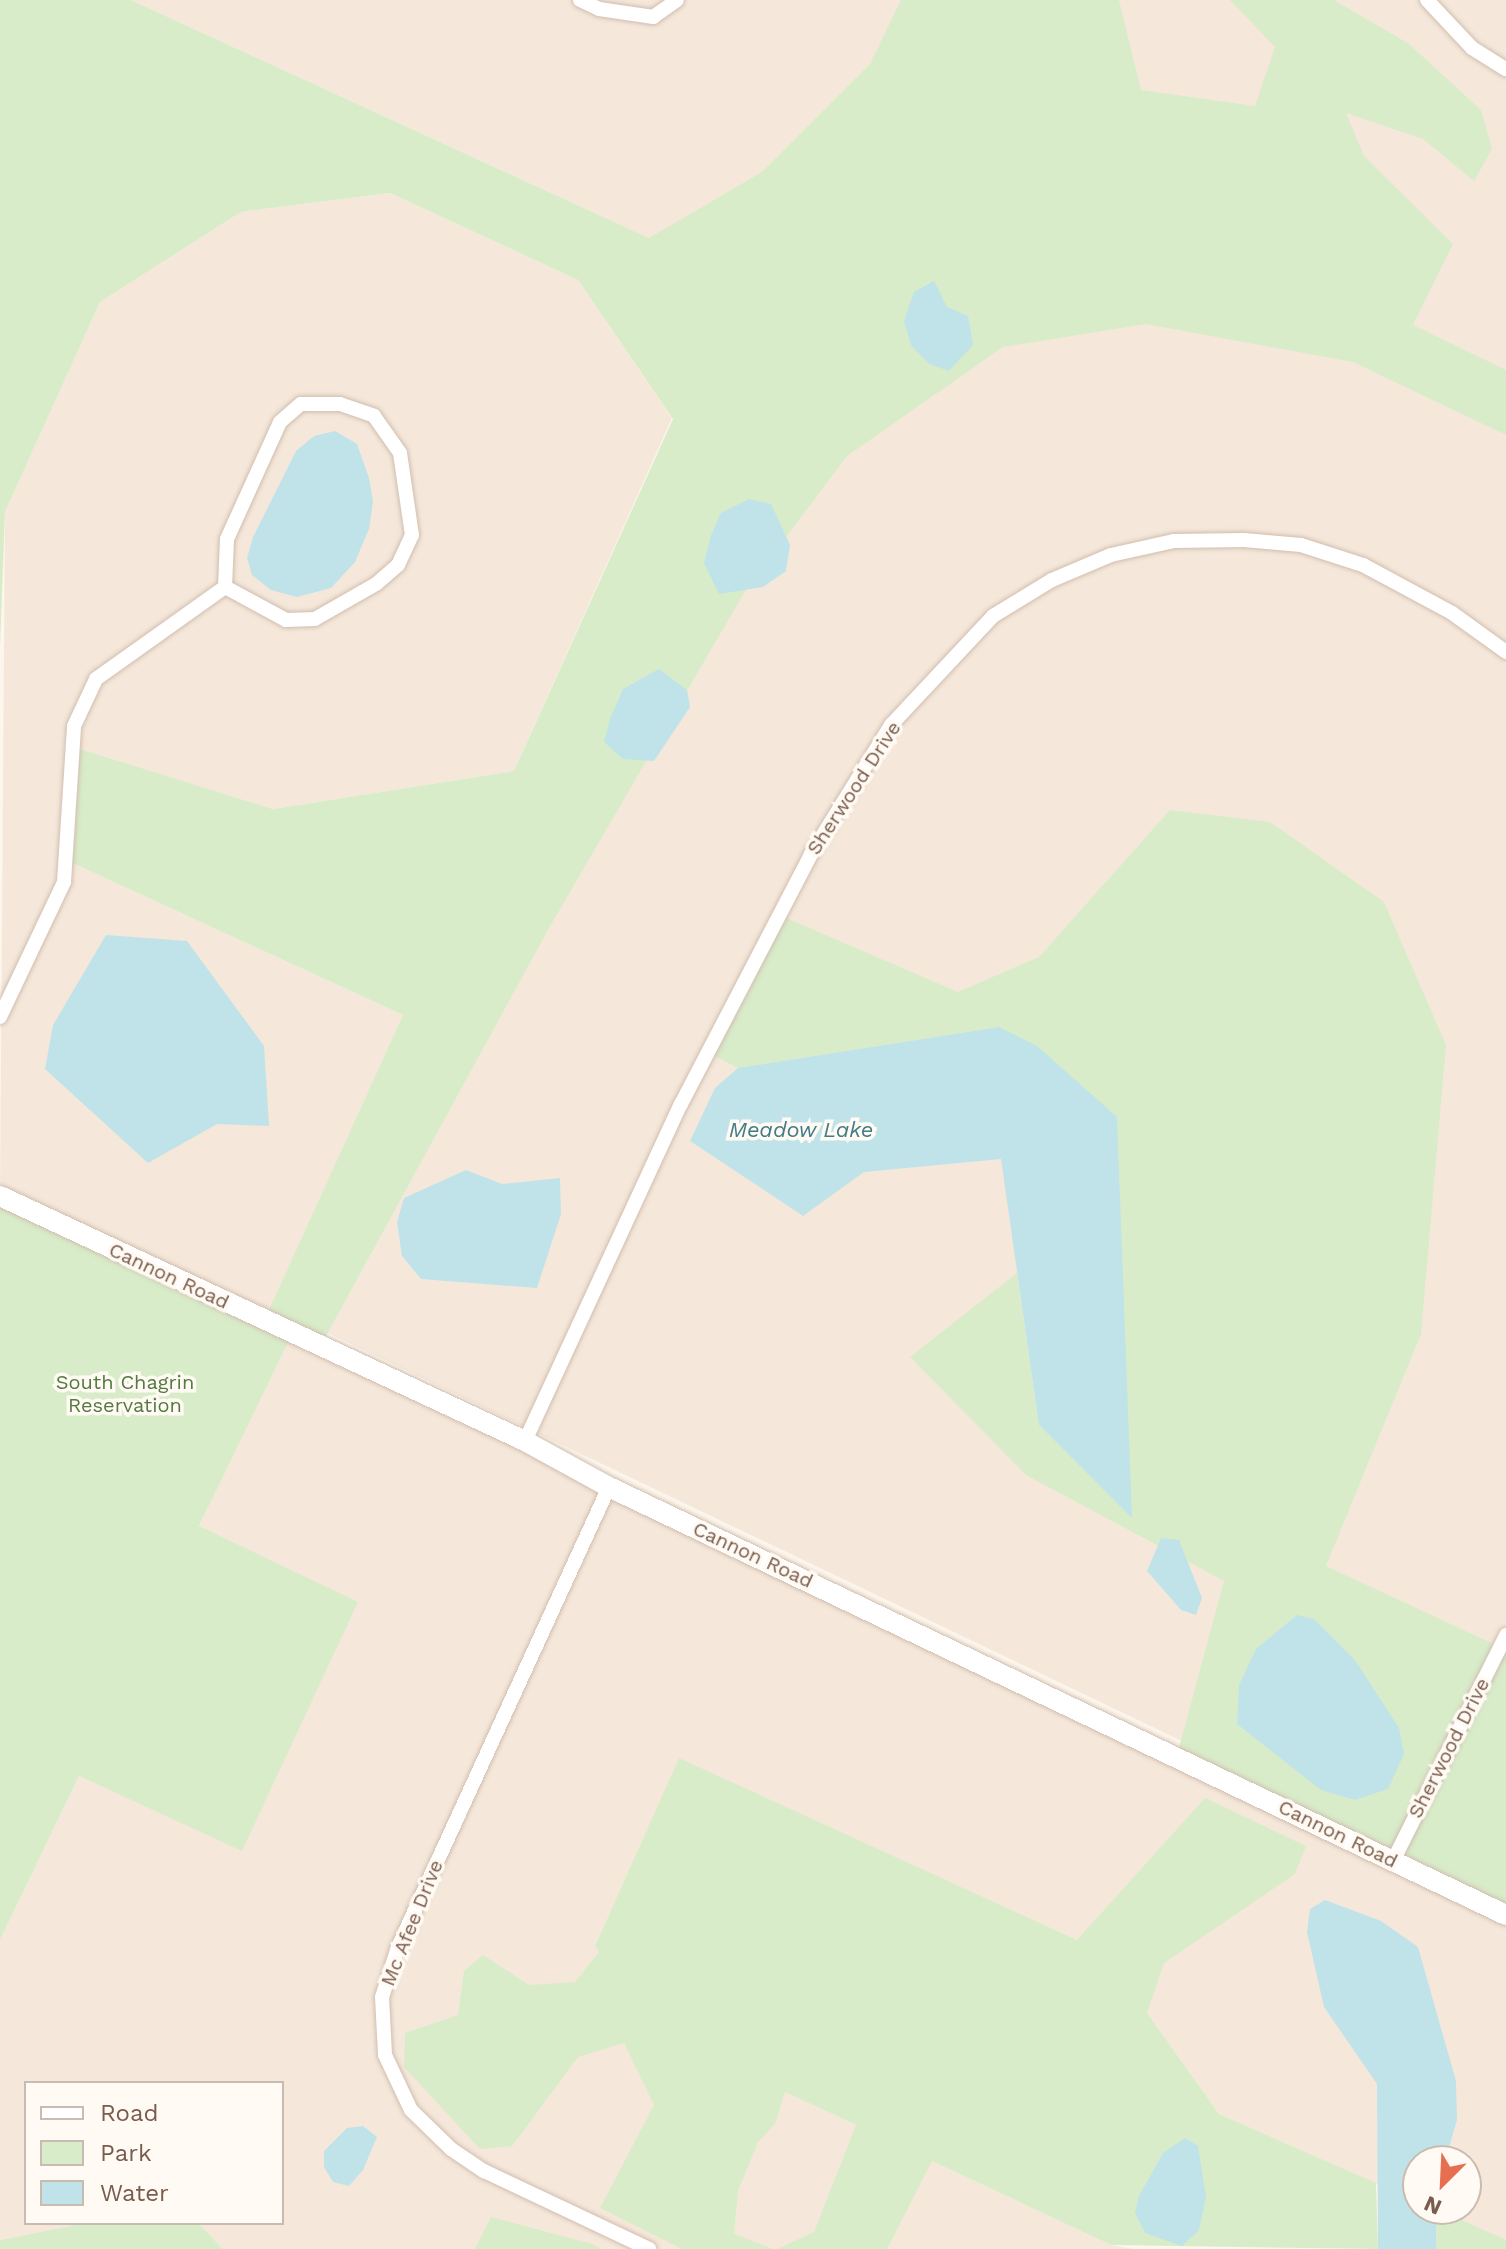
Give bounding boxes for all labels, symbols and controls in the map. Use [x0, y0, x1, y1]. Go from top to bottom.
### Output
street label: Sherwood Drive [802, 717, 906, 859]
water label: Meadow Lake [728, 1117, 874, 1143]
street label: Cannon Road [105, 1238, 233, 1314]
park label: South Chagrin Reservation [56, 1371, 194, 1418]
street label: Cannon Road [689, 1517, 817, 1593]
street label: Sherwood Drive [1403, 1674, 1495, 1822]
street label: Cannon Road [1274, 1795, 1402, 1873]
street label: Mc Afee Drive [376, 1856, 448, 1990]
legend [24, 2081, 284, 2225]
text: Road [100, 2099, 159, 2127]
text: Park [100, 2139, 152, 2167]
north arrow [1402, 2145, 1482, 2225]
text: Water [100, 2179, 169, 2207]
text: N [1420, 2191, 1445, 2220]

